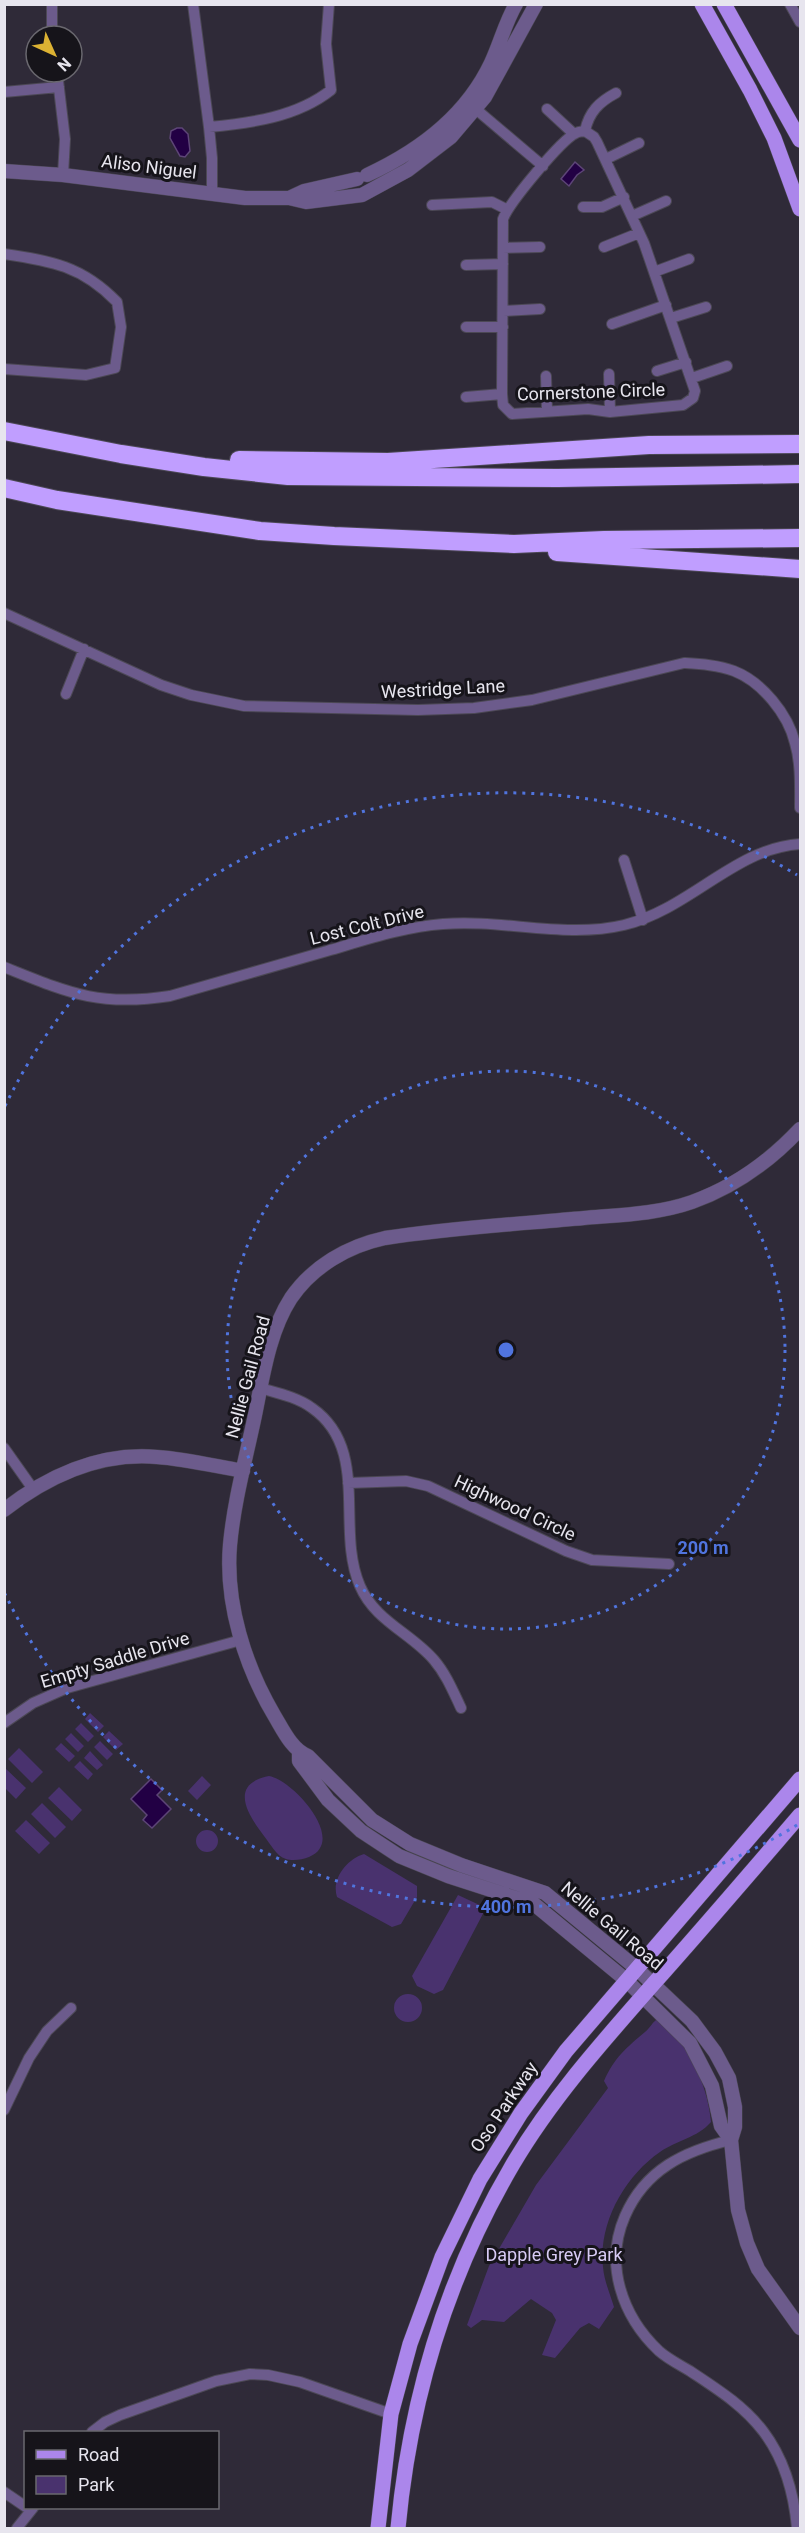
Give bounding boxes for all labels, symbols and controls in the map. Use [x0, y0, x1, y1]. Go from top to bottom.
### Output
north arrow [24, 24, 84, 84]
text: N [54, 54, 75, 75]
street label: Aliso Niguel [100, 150, 198, 183]
street label: Cornerstone Circle [517, 378, 665, 405]
street label: Westridge Lane [380, 675, 506, 702]
street label: Lost Colt Drive [308, 900, 426, 949]
street label: Nellie Gail Road [221, 1313, 274, 1440]
centre of rings [496, 1340, 516, 1360]
street label: Highwood Circle [451, 1470, 579, 1545]
text: 200 m [677, 1537, 729, 1558]
street label: Empty Saddle Drive [38, 1627, 192, 1692]
street label: Nellie Gail Road [557, 1877, 667, 1974]
text: 400 m [480, 1896, 532, 1917]
street label: Oso Parkway [466, 2057, 542, 2156]
park label: Dapple Grey Park [485, 2244, 623, 2265]
legend [24, 2431, 219, 2509]
text: Road [78, 2444, 119, 2465]
text: Park [78, 2474, 115, 2495]

